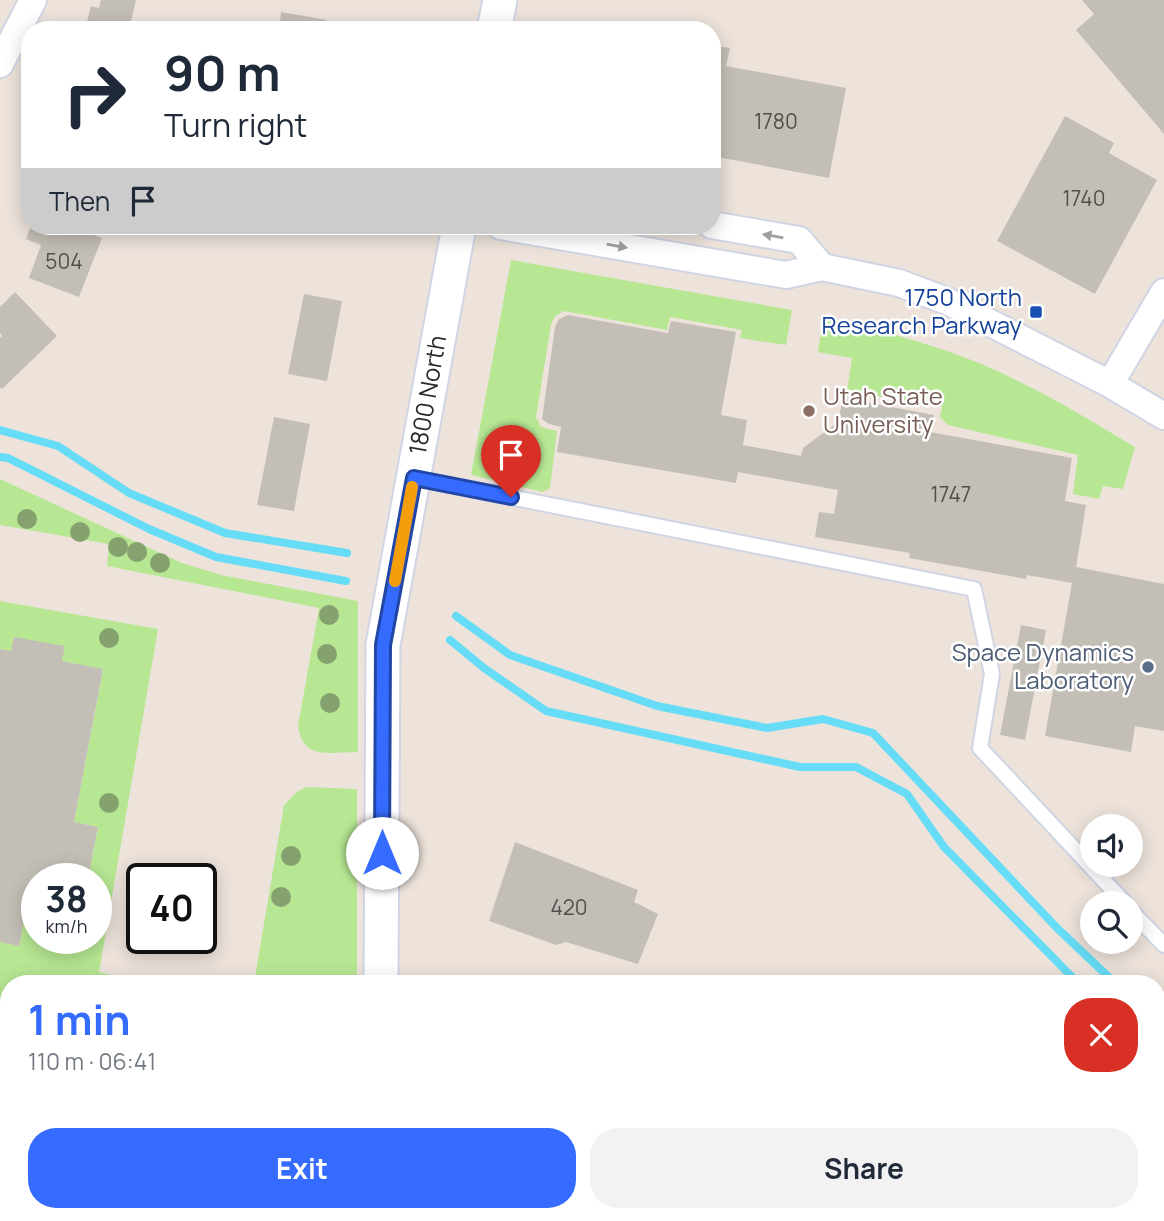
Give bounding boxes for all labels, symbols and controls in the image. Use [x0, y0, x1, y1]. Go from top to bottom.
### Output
text: 90 m [164, 39, 281, 106]
icon: right [49, 49, 140, 140]
text: Turn right [164, 103, 307, 147]
house number: 1780 [754, 107, 798, 135]
icon: arrive [124, 182, 162, 220]
text: Then [49, 183, 110, 219]
house number: 1740 [1062, 184, 1106, 212]
one-way arrow [762, 230, 784, 241]
one-way arrow [606, 241, 628, 252]
house number: 504 [45, 247, 83, 275]
place label: 1750 North Research Parkway [822, 280, 1022, 341]
marker: 1750 North Research Parkway [1028, 304, 1044, 320]
street label: 1800 North [400, 333, 453, 457]
place label: Utah State University [823, 379, 943, 440]
marker: Utah State University [801, 403, 817, 419]
pin [481, 425, 541, 497]
icon: arrive [492, 436, 530, 474]
house number: 1747 [931, 480, 971, 508]
place label: Space Dynamics Laboratory [952, 635, 1134, 696]
marker: Space Dynamics Laboratory [1140, 659, 1156, 675]
map controls [1080, 814, 1143, 954]
button: sound [1080, 814, 1143, 877]
position arrow [345, 816, 419, 890]
speed limit sign: 40 [126, 863, 217, 954]
text: 38 [46, 875, 87, 923]
button: search [1080, 891, 1143, 954]
house number: 420 [550, 893, 588, 921]
text: km/h [46, 914, 87, 938]
text: 1 min [28, 990, 131, 1048]
button: close [1064, 998, 1138, 1072]
text: 110 m · 06:41 [28, 1045, 156, 1077]
button: Exit [28, 1128, 576, 1208]
button: Share [590, 1128, 1138, 1208]

